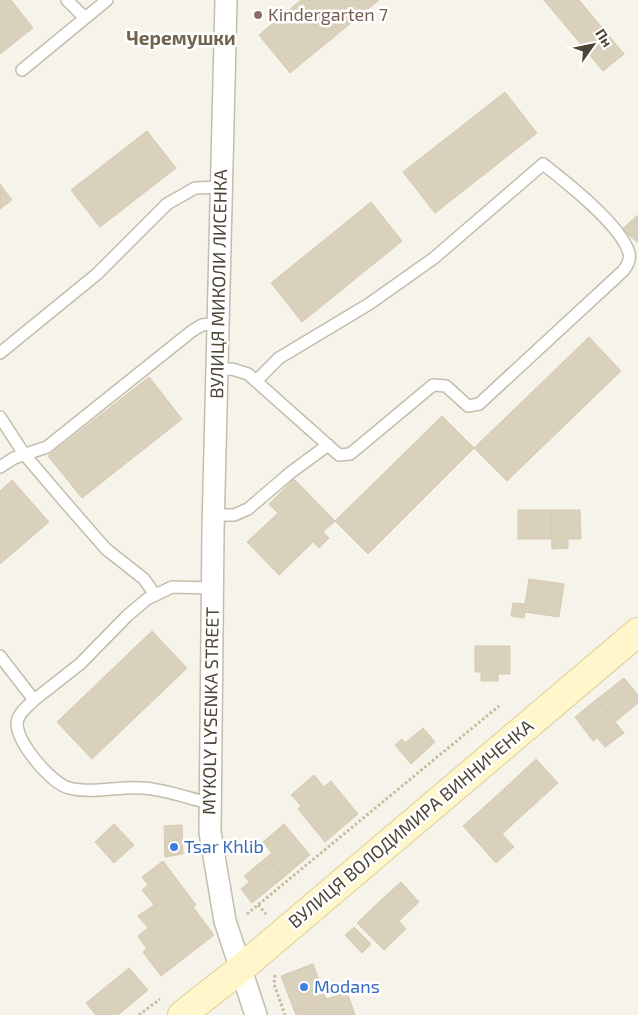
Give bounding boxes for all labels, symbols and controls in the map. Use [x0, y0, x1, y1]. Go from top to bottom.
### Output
place label: Kindergarten 7 [268, 3, 388, 25]
marker: Kindergarten 7 [252, 9, 264, 21]
north arrow [568, 20, 618, 70]
text: Пн [592, 25, 616, 50]
district label: Черемушки [126, 26, 236, 49]
street label: ВУЛИЦЯ МИКОЛИ ЛИСЕНКА [205, 168, 231, 399]
street label: MYKOLY LYSENKA STREET [197, 606, 223, 815]
street label: ВУЛИЦЯ ВОЛОДИМИРА ВИННИЧЕНКА [283, 714, 538, 932]
place label: Tsar Khlib [184, 835, 264, 857]
marker: Tsar Khlib [168, 841, 180, 853]
place label: Modans [314, 975, 380, 997]
marker: Modans [298, 981, 310, 993]

